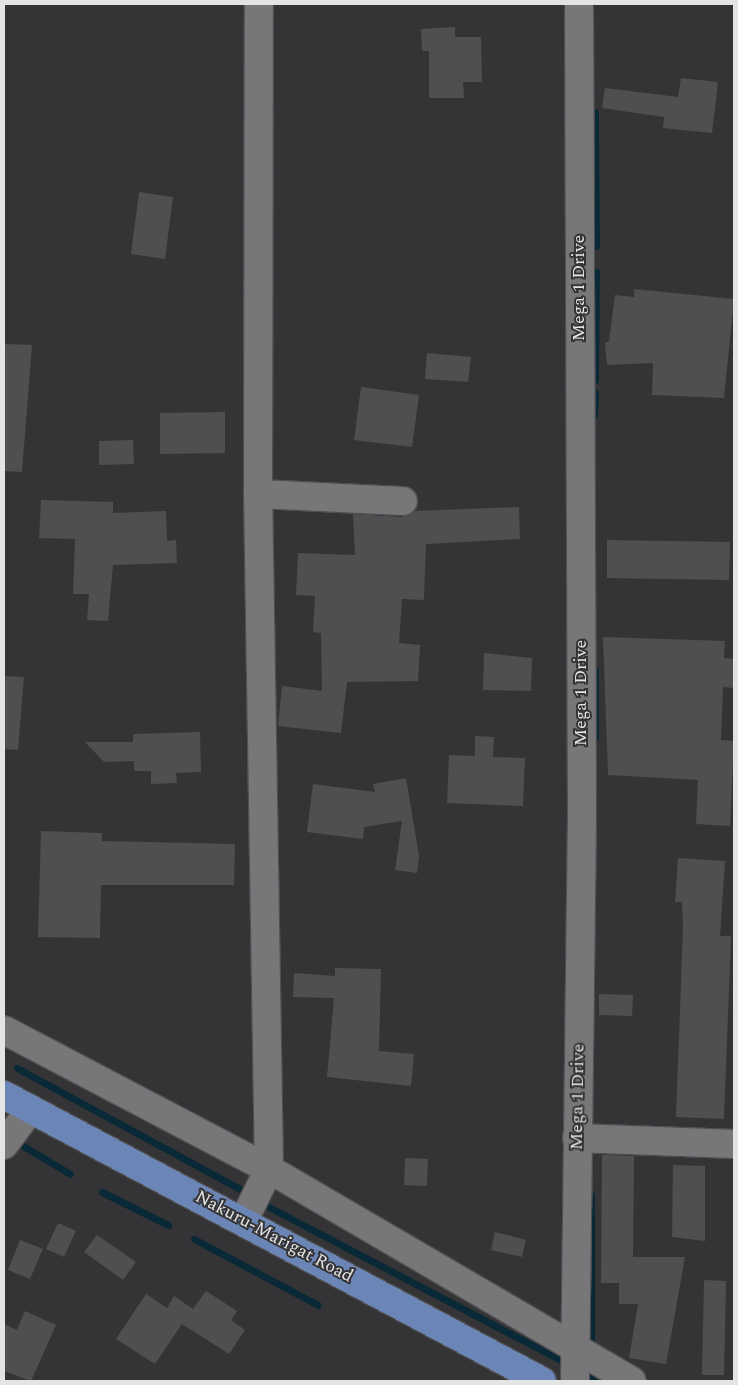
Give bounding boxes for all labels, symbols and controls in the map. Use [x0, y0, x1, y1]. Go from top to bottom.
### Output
street label: Mega 1 Drive [568, 235, 590, 341]
street label: Mega 1 Drive [570, 640, 592, 746]
street label: Mega 1 Drive [566, 1044, 590, 1150]
street label: Nakuru-Marigat Road [191, 1186, 357, 1288]

